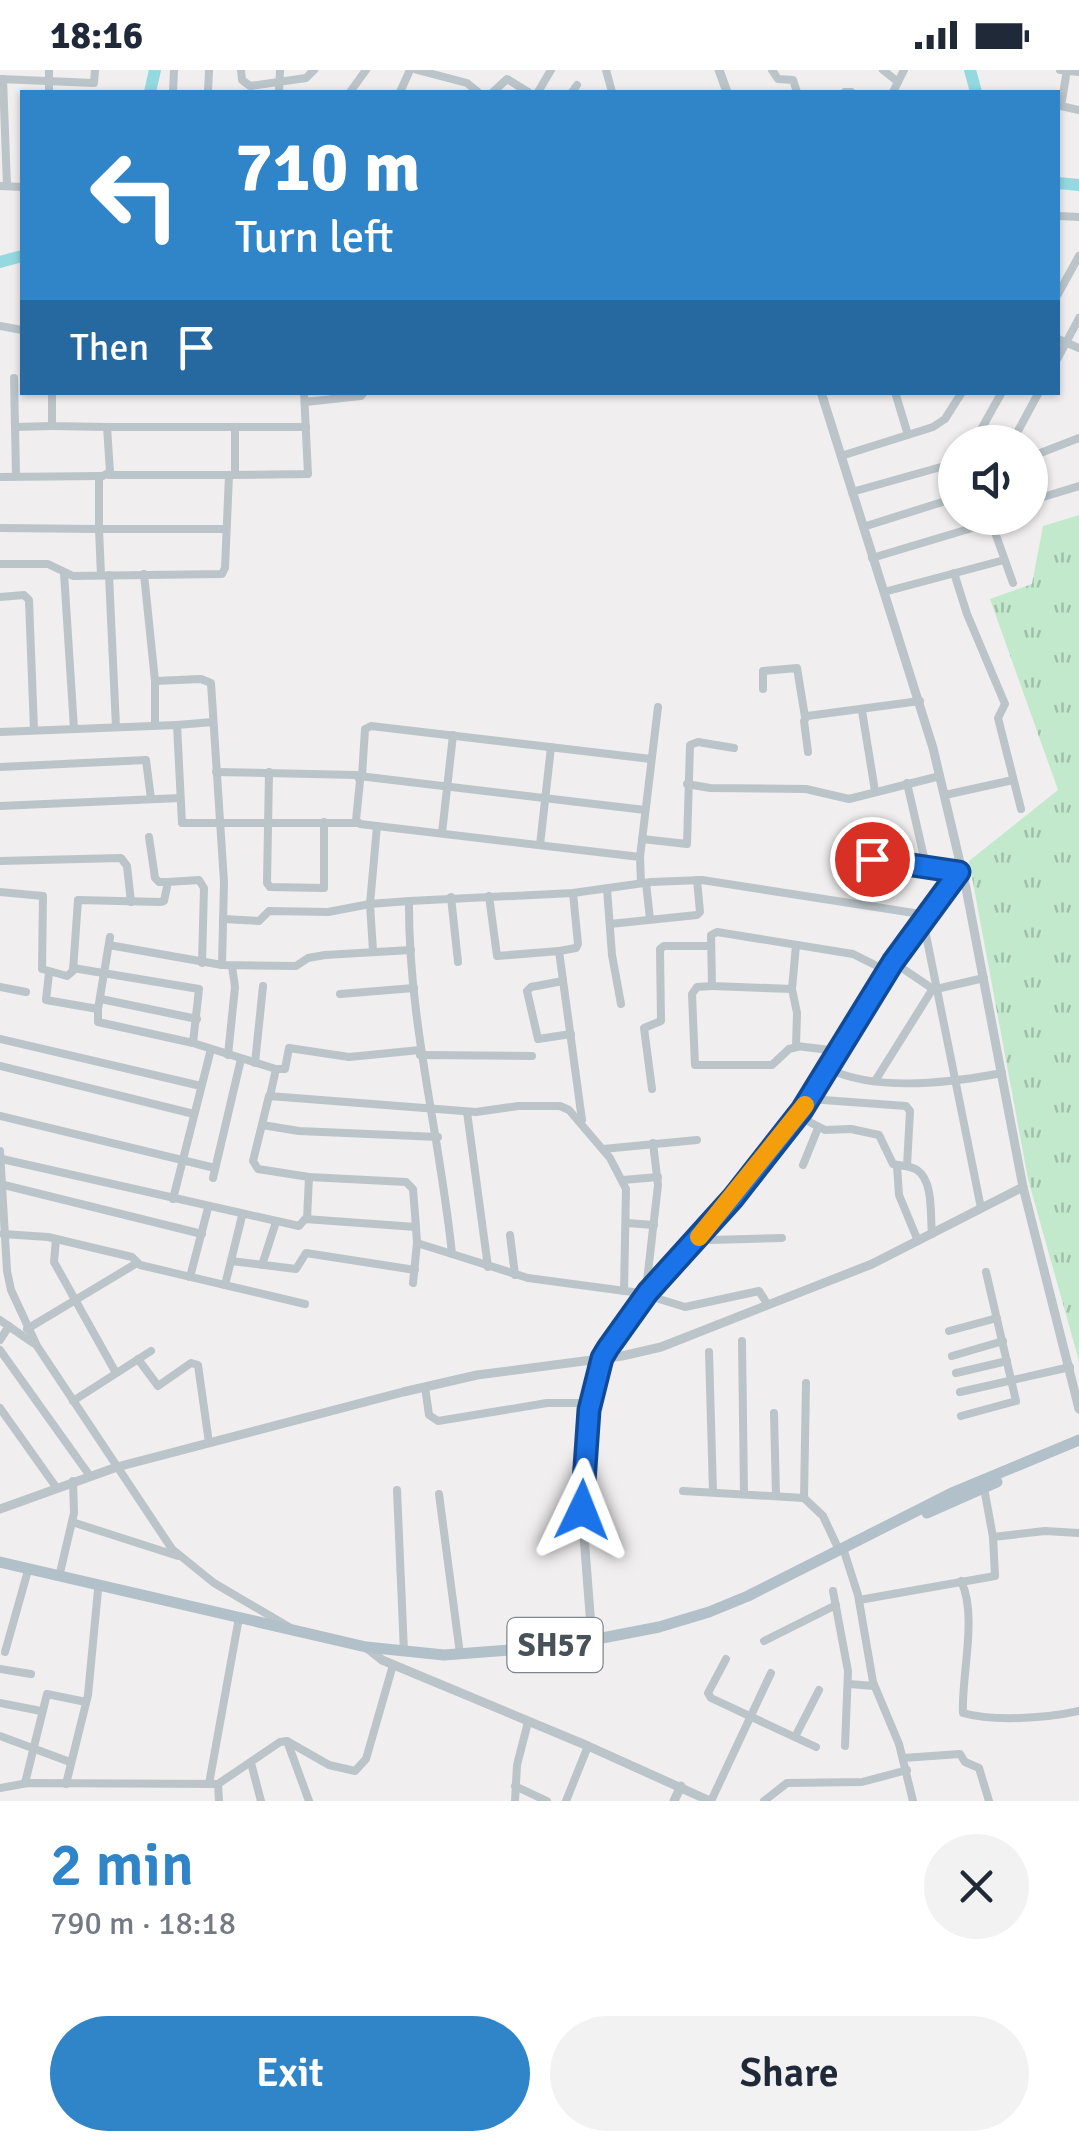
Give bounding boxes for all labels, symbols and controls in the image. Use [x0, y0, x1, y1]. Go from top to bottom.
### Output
text: 18:16 [50, 12, 143, 59]
text: 710 m [235, 124, 420, 210]
icon: left [70, 130, 200, 260]
text: Turn left [235, 210, 394, 265]
icon: arrive [169, 320, 224, 375]
text: Then [70, 324, 149, 371]
map controls [938, 425, 1048, 535]
button: sound [938, 425, 1048, 535]
pin [830, 817, 915, 902]
icon: arrive [845, 832, 900, 887]
position arrow [530, 1458, 634, 1562]
road number: SH57 [508, 1618, 602, 1672]
text: 2 min [50, 1829, 194, 1903]
button: close [924, 1834, 1029, 1939]
text: 790 m · 18:18 [50, 1904, 236, 1943]
button: Exit [50, 2016, 530, 2131]
button: Share [550, 2016, 1029, 2131]

